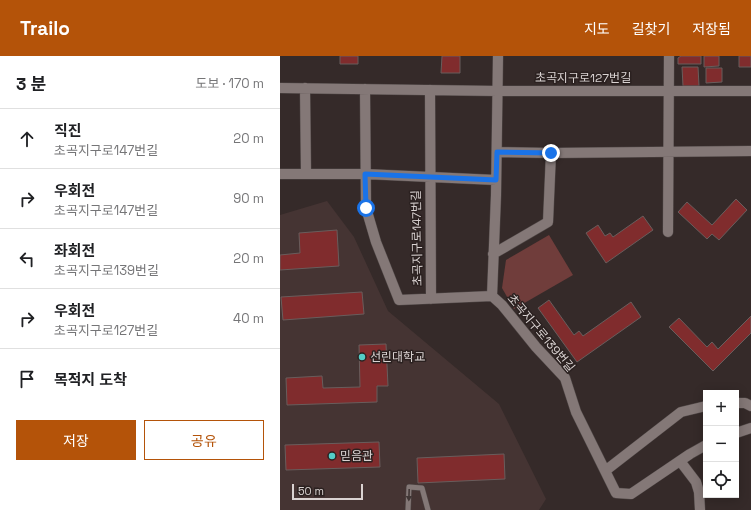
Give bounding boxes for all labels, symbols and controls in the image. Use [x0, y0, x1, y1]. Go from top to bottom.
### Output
text: Trailo [20, 16, 70, 41]
text: 지도 [584, 20, 610, 38]
text: 길찾기 [632, 20, 670, 38]
text: 저장됨 [692, 20, 731, 38]
street label: 초곡지구로127번길 [535, 70, 631, 86]
text: 3 분 [16, 73, 46, 95]
text: 도보 · 170 m [195, 75, 264, 92]
text: 직진 [54, 121, 82, 140]
icon: ahead [16, 128, 38, 150]
text: 20 m [233, 130, 264, 147]
text: 초곡지구로147번길 [54, 142, 158, 159]
route end [542, 144, 560, 162]
text: 우회전 [54, 181, 95, 200]
icon: right [16, 188, 38, 210]
text: 90 m [233, 190, 264, 207]
street label: 초곡지구로147번길 [408, 190, 426, 286]
route start [357, 199, 375, 217]
text: 초곡지구로147번길 [54, 202, 158, 219]
text: 좌회전 [54, 241, 95, 260]
icon: left [16, 248, 38, 270]
text: 20 m [233, 250, 264, 267]
text: 초곡지구로139번길 [54, 262, 159, 279]
street label: 초곡지구로139번길 [504, 291, 578, 375]
text: 우회전 [54, 301, 95, 320]
icon: right [16, 308, 38, 330]
text: 40 m [233, 310, 264, 327]
text: 초곡지구로127번길 [54, 322, 158, 339]
place label: 선린대학교 [370, 349, 425, 365]
marker: 선린대학교 [357, 352, 367, 362]
icon: arrive [16, 368, 38, 390]
text: 목적지 도착 [54, 370, 127, 389]
map controls [703, 390, 739, 498]
button: + [703, 390, 739, 426]
button: 저장 [16, 420, 136, 460]
button: 공유 [144, 420, 264, 460]
button: − [703, 426, 739, 462]
place label: 믿음관 [340, 448, 373, 464]
marker: 믿음관 [327, 451, 337, 461]
button: locate [703, 462, 739, 498]
scale bar [292, 482, 363, 501]
text: 50 m [298, 484, 324, 498]
one-way arrow [406, 489, 412, 502]

